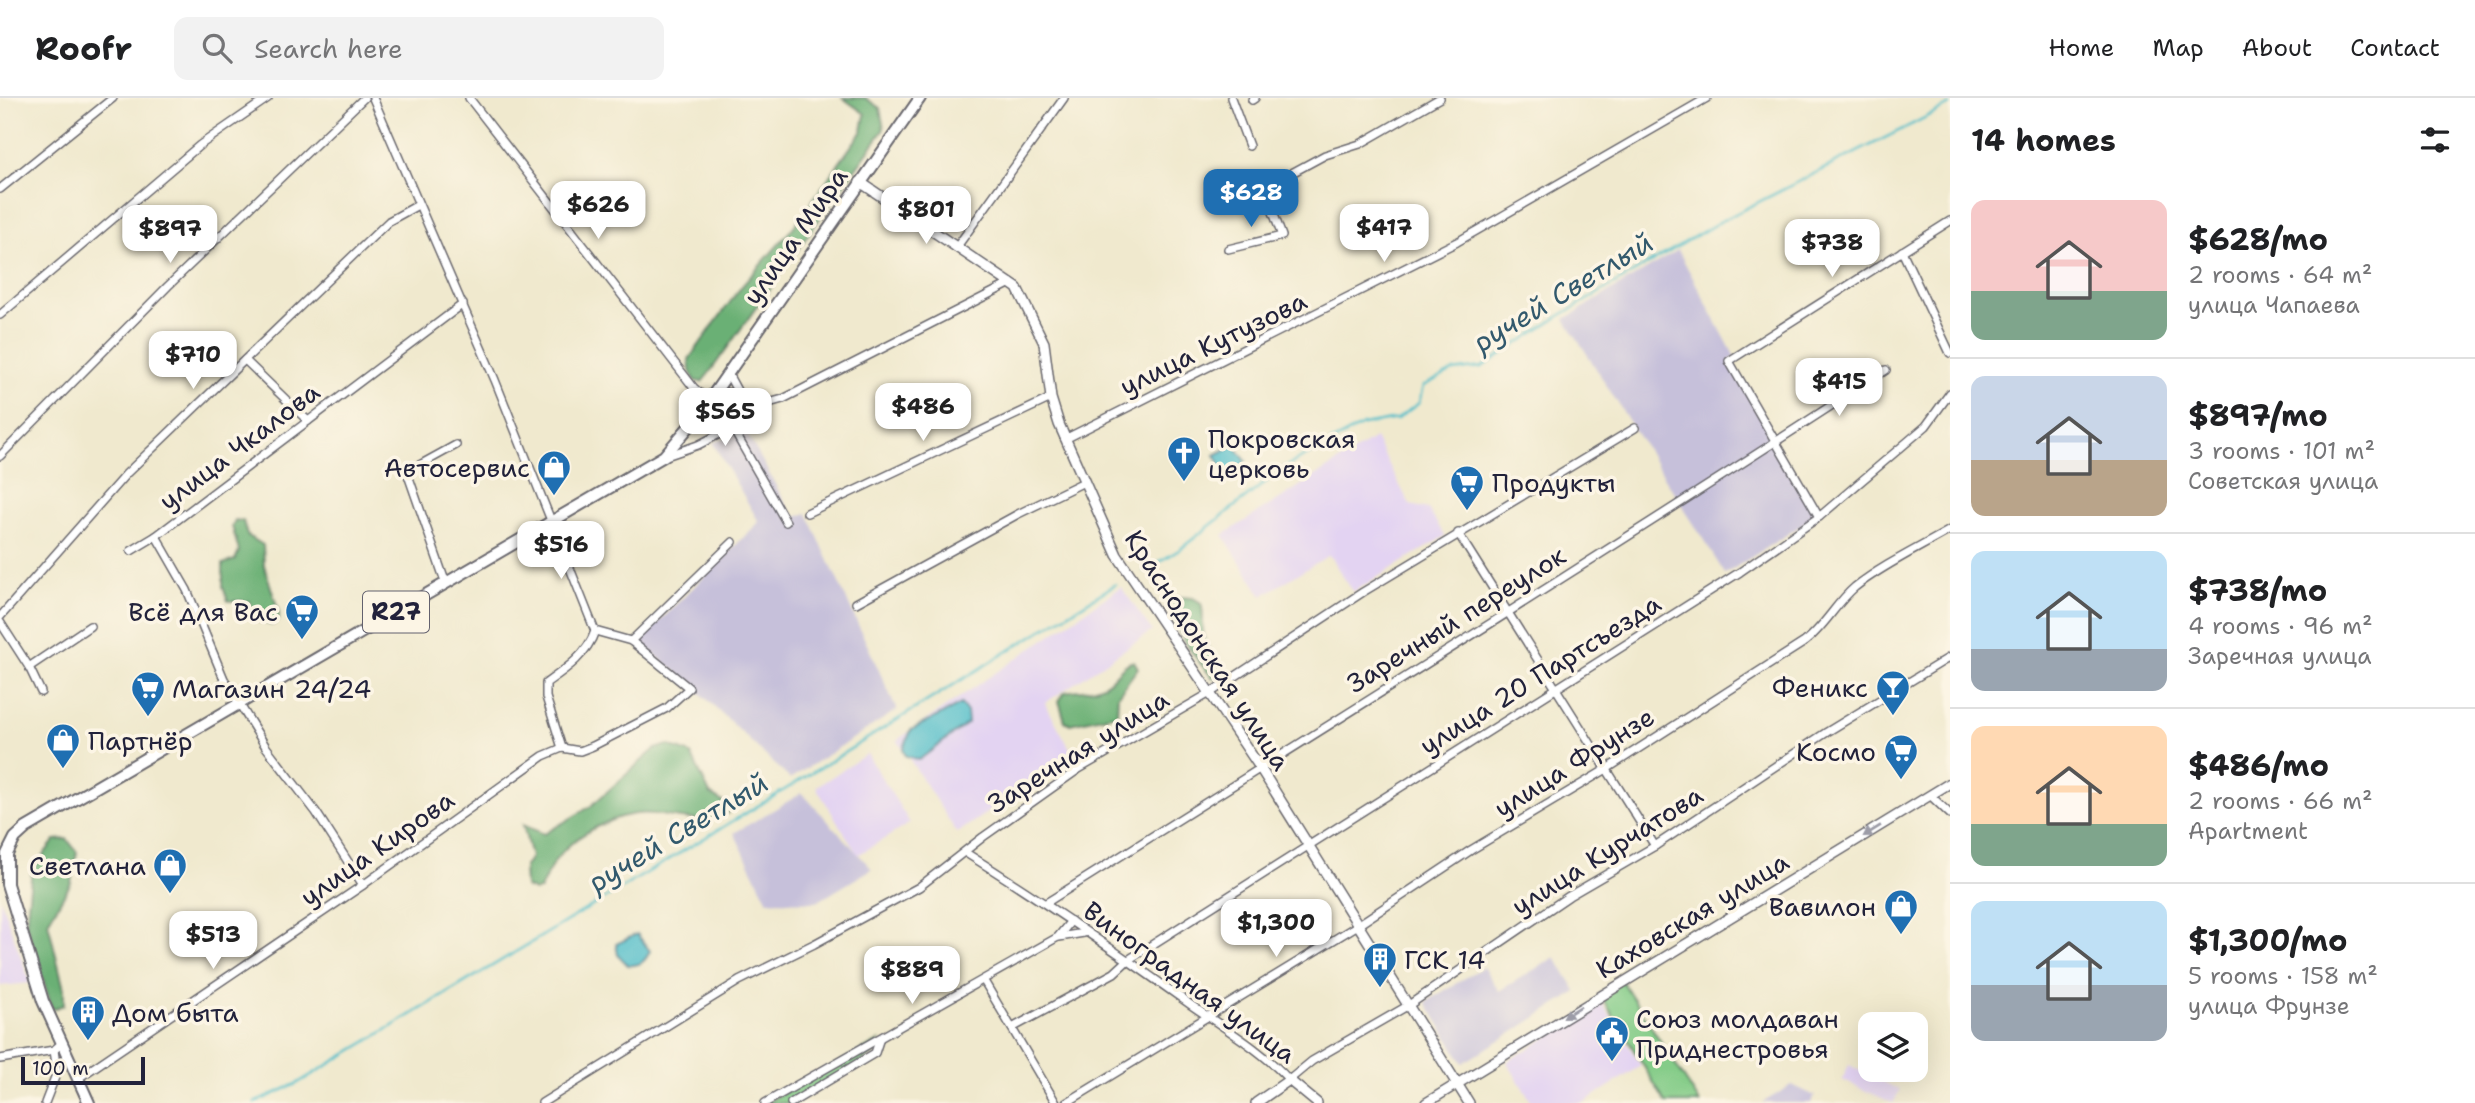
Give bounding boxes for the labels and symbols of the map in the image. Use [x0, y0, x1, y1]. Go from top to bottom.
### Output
street label: улица Мира [735, 160, 855, 312]
pin: $628 [1210, 170, 1292, 229]
pin: $626 [557, 181, 639, 241]
pin: $801 [885, 186, 967, 246]
pin: $417 [1343, 204, 1425, 264]
pin: $897 [129, 206, 211, 265]
pin: $738 [1791, 220, 1873, 279]
water label: ручей Светлый [1465, 223, 1660, 361]
street label: улица Кутузова [1114, 283, 1312, 403]
pin: $710 [152, 331, 234, 391]
pin: $415 [1798, 358, 1880, 418]
street label: улица Чкалова [152, 374, 326, 518]
pin: $486 [882, 384, 964, 443]
pin: $565 [684, 388, 766, 448]
place label: Покровская церковь [1208, 421, 1356, 486]
church icon: Покровская церковь [1165, 434, 1203, 483]
shop icon: Автосервис [535, 448, 573, 497]
place label: Автосервис [384, 450, 530, 485]
supermarket icon: Продукты [1448, 463, 1486, 512]
place label: Продукты [1492, 465, 1616, 500]
pin: $516 [520, 522, 602, 581]
street label: Краснодонская улица [1117, 523, 1299, 777]
street label: Заречный переулок [1340, 537, 1572, 701]
street label: улица 20 Партсъезда [1413, 585, 1667, 763]
supermarket icon: Всё для Вас [283, 592, 321, 641]
road number: R27 [363, 592, 429, 632]
place label: Всё для Вас [128, 594, 278, 629]
bar icon: Феникс [1874, 668, 1912, 717]
supermarket icon: Магазин 24/24 [129, 669, 167, 718]
place label: Феникс [1772, 670, 1868, 705]
place label: Магазин 24/24 [172, 671, 372, 706]
street label: Заречная улица [981, 681, 1175, 821]
street label: улица Фрунзе [1487, 699, 1661, 825]
shop icon: Партнёр [44, 721, 82, 770]
place label: Партнёр [88, 723, 193, 758]
supermarket icon: Космо [1882, 732, 1920, 781]
place label: Космо [1796, 734, 1876, 769]
water label: ручей Светлый [580, 763, 775, 901]
street label: улица Курчатова [1505, 777, 1709, 923]
street label: улица Кирова [293, 782, 461, 914]
one-way arrow [1862, 825, 1881, 838]
street label: Каховская улица [1589, 844, 1795, 986]
shop icon: Светлана [151, 846, 189, 895]
place label: Светлана [29, 848, 146, 883]
shop icon: Вавилон [1882, 887, 1920, 936]
place label: Вавилон [1769, 889, 1876, 924]
street label: Виноградная улица [1077, 893, 1303, 1071]
pin: $1,300 [1219, 900, 1333, 959]
pin: $513 [172, 912, 254, 971]
building icon: ГСК 14 [1361, 940, 1399, 989]
place label: ГСК 14 [1404, 942, 1485, 977]
pin: $889 [871, 946, 953, 1006]
building icon: Дом быта [69, 993, 107, 1042]
place label: Дом быта [112, 995, 239, 1030]
place label: Союз молдаван Приднестровья [1636, 1001, 1839, 1066]
one-way arrow [1562, 1005, 1581, 1018]
public building icon: Союз молдаван Приднестровья [1593, 1014, 1631, 1063]
scale bar [21, 1054, 145, 1086]

